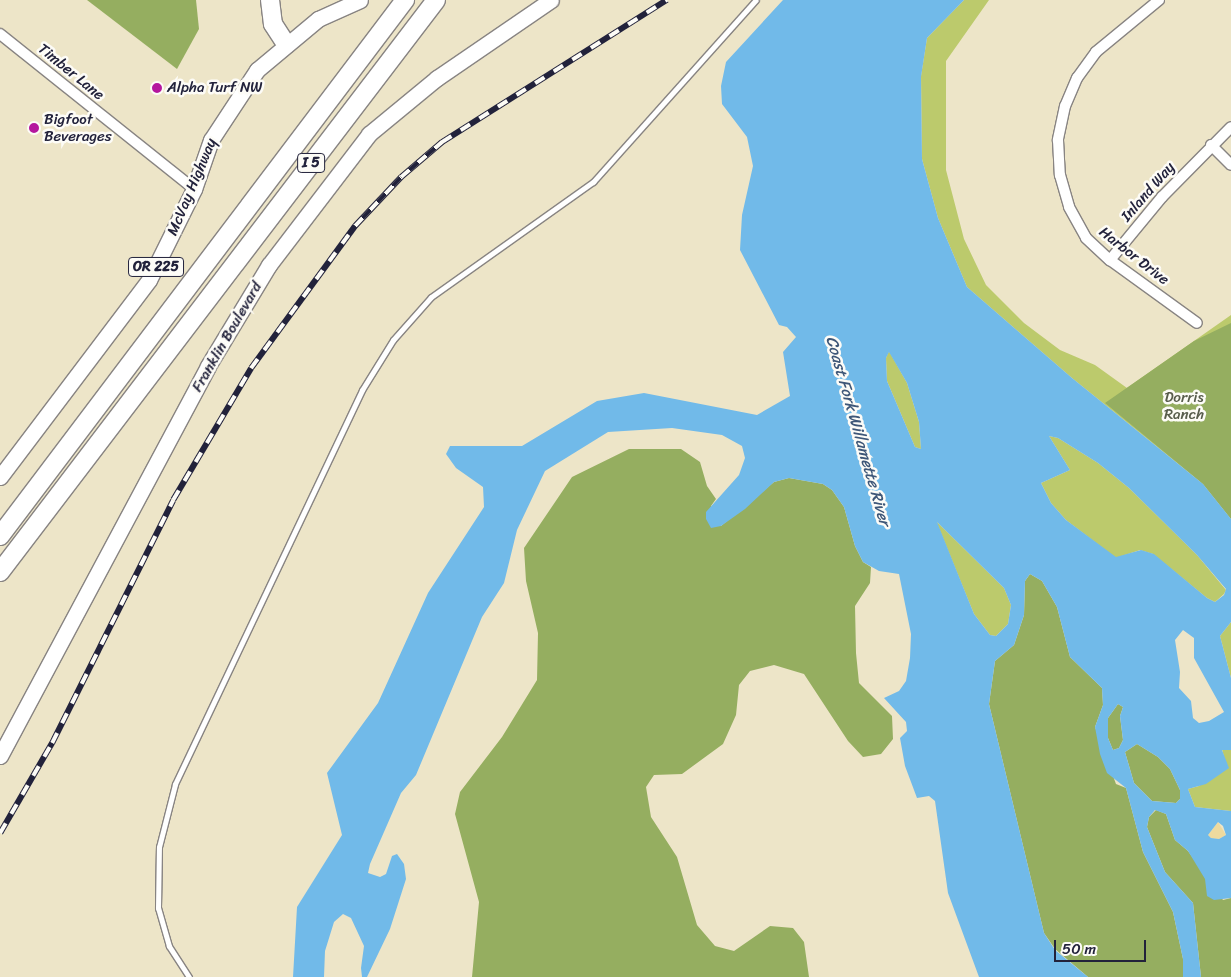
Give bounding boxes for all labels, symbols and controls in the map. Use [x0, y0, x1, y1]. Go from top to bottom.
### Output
street label: Timber Lane [34, 40, 108, 104]
place label: Alpha Turf NW [167, 79, 262, 97]
marker: Alpha Turf NW [151, 82, 163, 94]
place label: Bigfoot Beverages [44, 110, 112, 145]
marker: Bigfoot Beverages [28, 122, 40, 134]
street label: McVay Highway [163, 136, 221, 238]
road number: I 5 [296, 152, 326, 174]
street label: Inland Way [1117, 159, 1179, 225]
street label: Harbor Drive [1095, 223, 1173, 289]
road number: OR 225 [127, 256, 185, 278]
street label: Franklin Boulevard [188, 279, 266, 395]
water label: Coast Fork Willamette River [822, 334, 894, 528]
park label: Dorris Ranch [1164, 388, 1204, 423]
scale bar [1056, 930, 1148, 962]
text: 50 m [1062, 936, 1096, 962]

